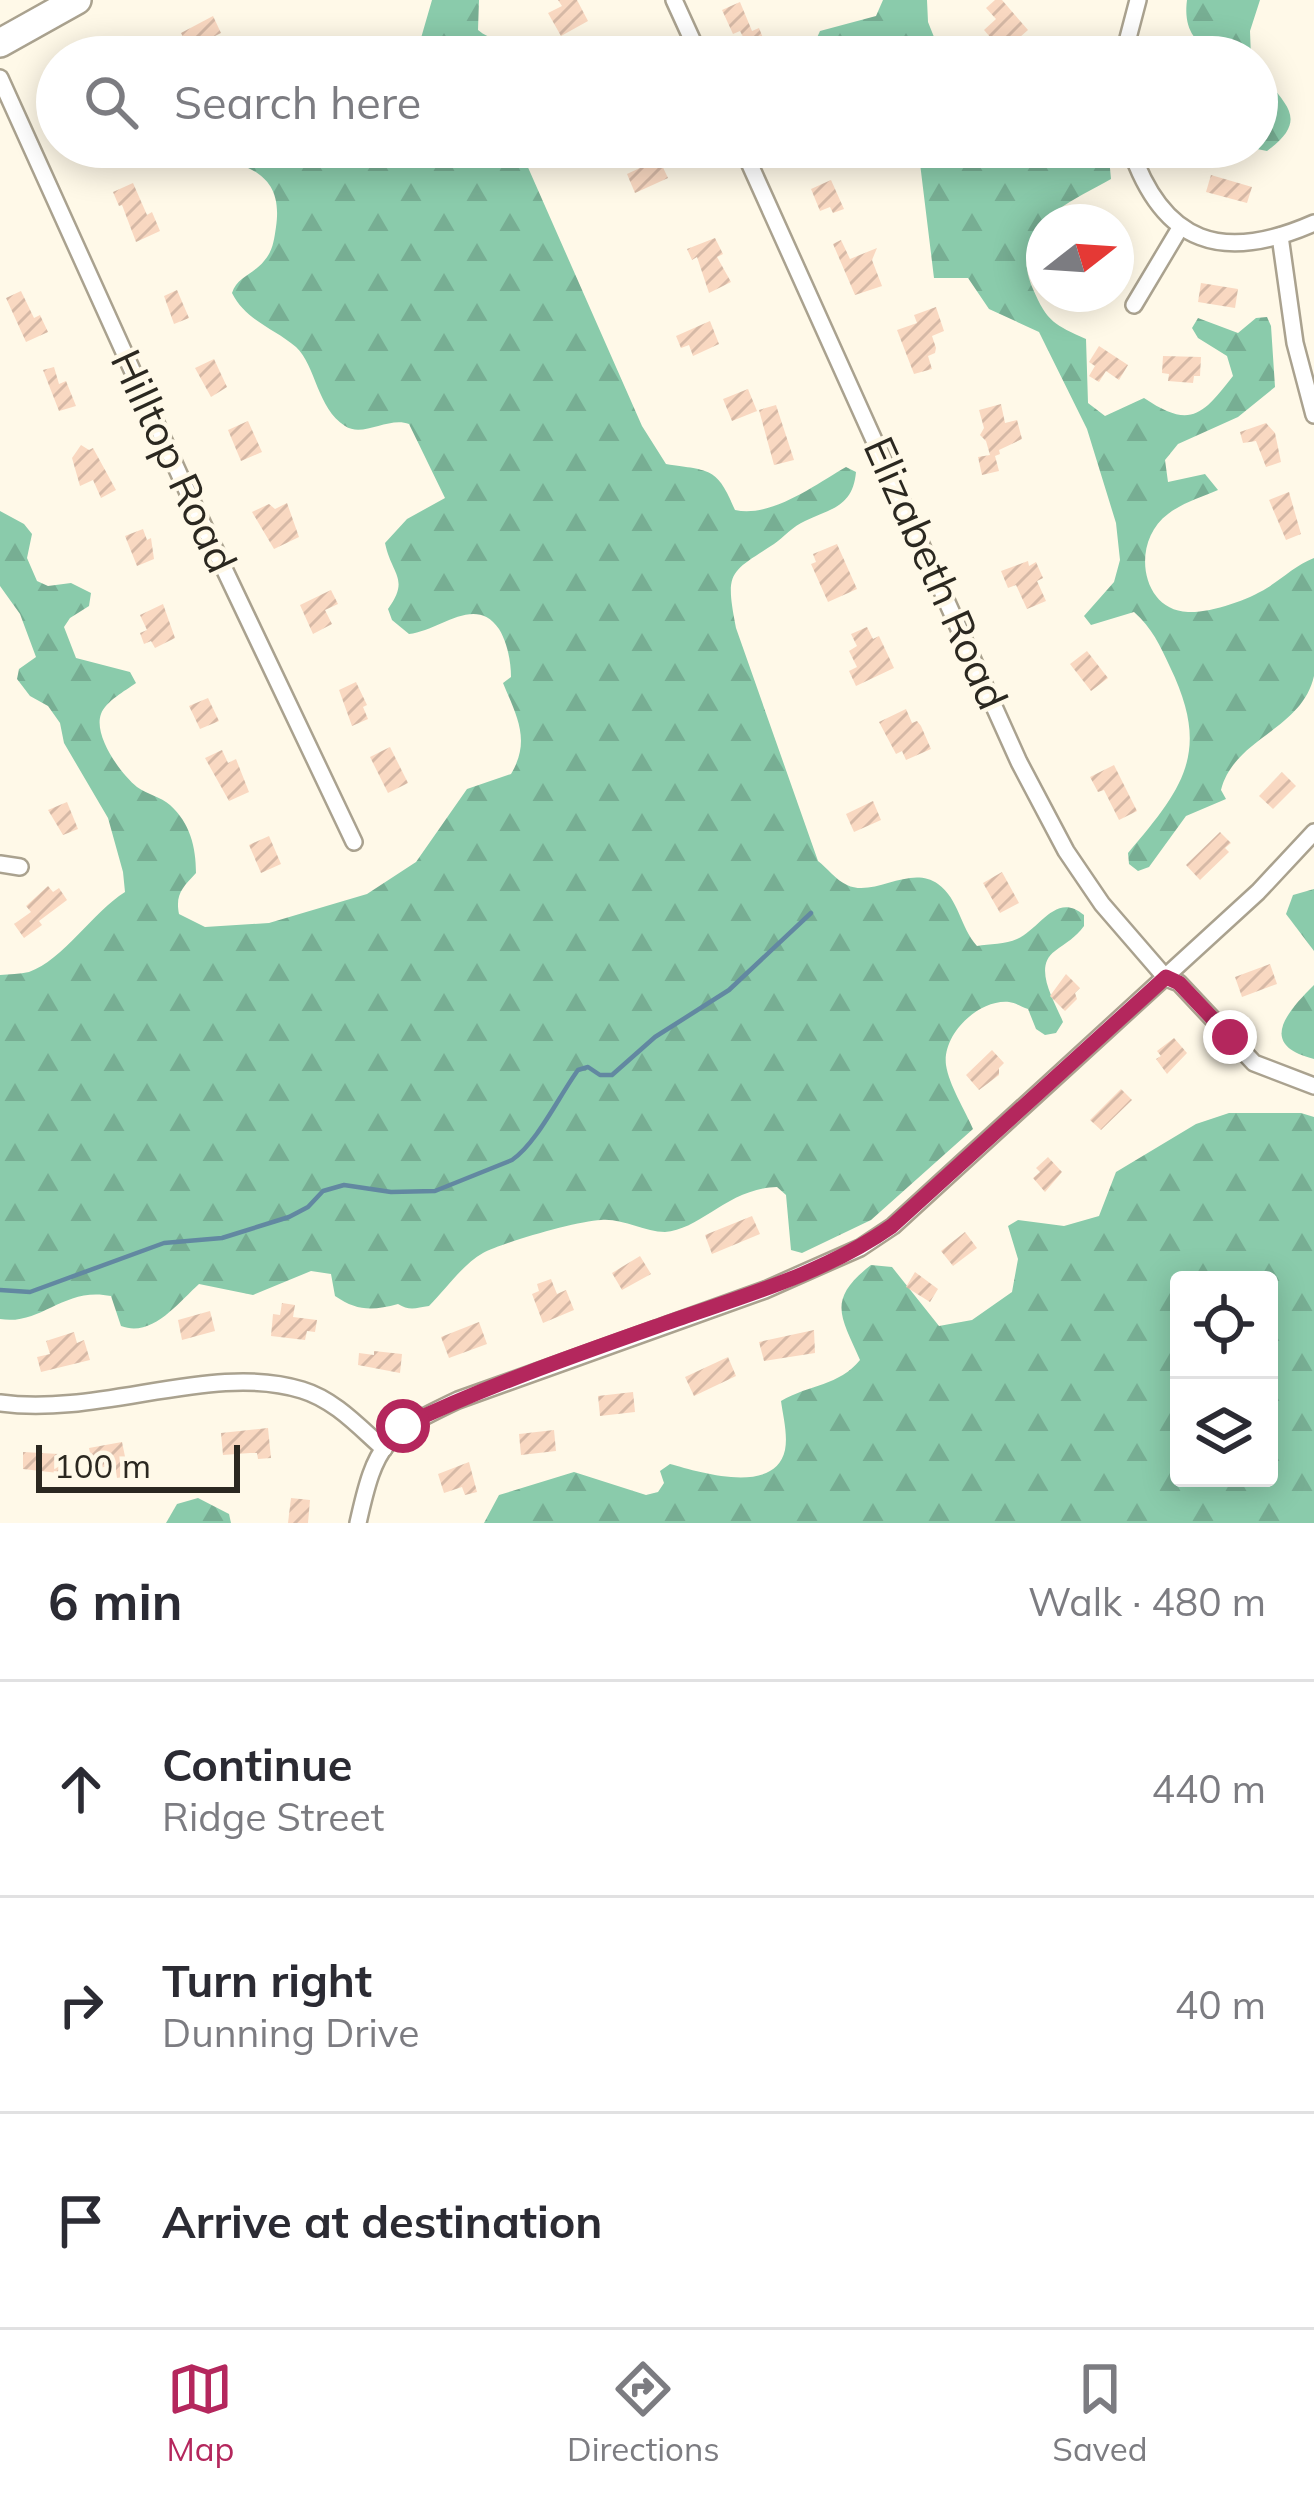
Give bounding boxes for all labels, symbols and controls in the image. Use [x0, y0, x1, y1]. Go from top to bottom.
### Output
search box [36, 36, 1278, 168]
icon: search [78, 69, 144, 135]
text: Search here [174, 74, 421, 130]
north arrow [1026, 204, 1134, 312]
street label: Hilltop Road [100, 341, 249, 581]
street label: Elizabeth Road [853, 428, 1020, 717]
route end [1203, 1010, 1257, 1064]
map controls [1170, 1271, 1278, 1487]
button: locate [1170, 1271, 1278, 1379]
button: layers [1170, 1379, 1278, 1487]
route start [376, 1399, 430, 1453]
scale bar [36, 1439, 240, 1492]
text: 100 m [54, 1445, 151, 1486]
text: 6 min [48, 1569, 183, 1633]
text: Walk · 480 m [1028, 1577, 1266, 1626]
text: Continue [162, 1736, 352, 1792]
icon: ahead [48, 1756, 114, 1822]
text: 440 m [1151, 1764, 1266, 1813]
text: Ridge Street [162, 1792, 384, 1841]
text: Turn right [162, 1952, 372, 2008]
icon: right [48, 1972, 114, 2038]
text: 40 m [1175, 1980, 1266, 2029]
text: Dunning Drive [162, 2008, 419, 2057]
icon: arrive [48, 2188, 114, 2254]
text: Arrive at destination [162, 2193, 602, 2249]
tab: Map [166, 2356, 234, 2469]
tab: Directions [567, 2356, 720, 2469]
tab: Saved [1052, 2356, 1148, 2469]

